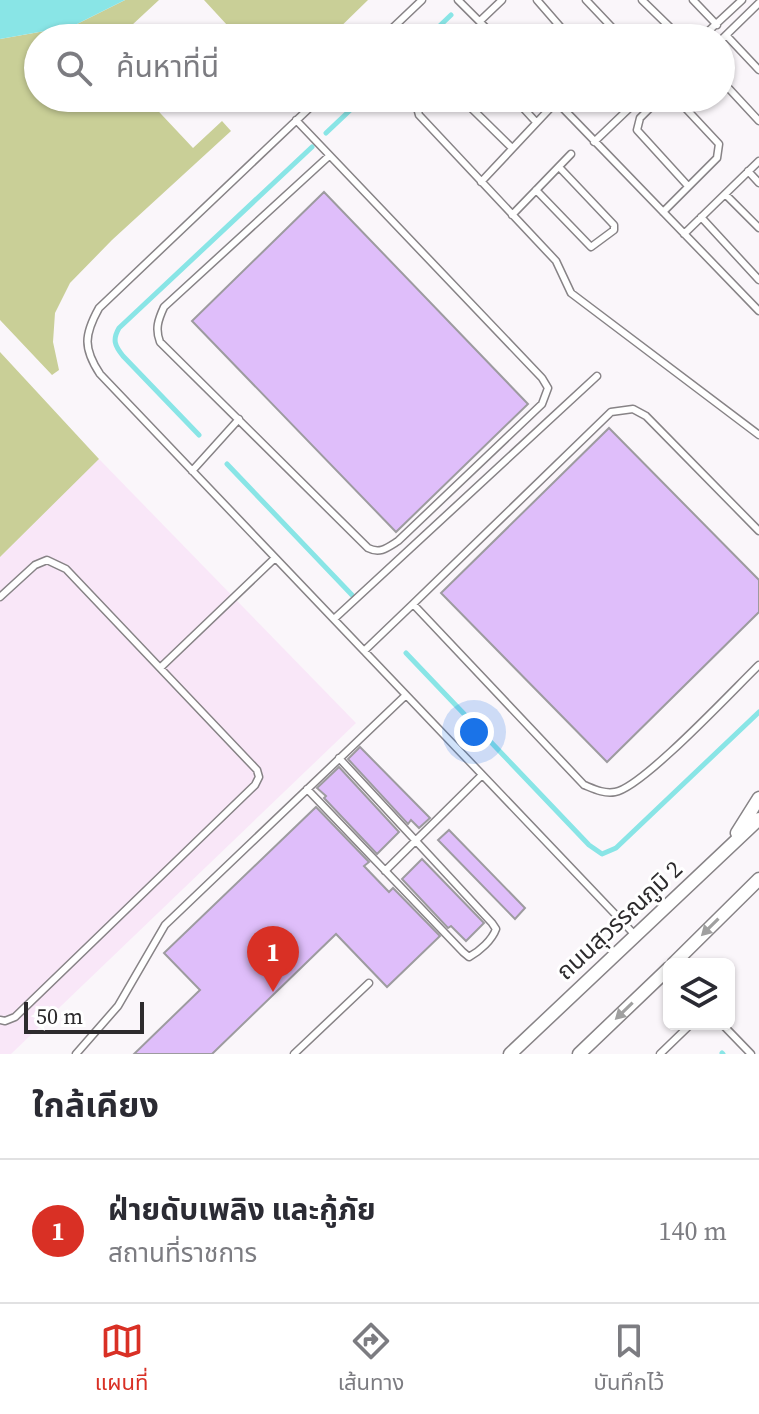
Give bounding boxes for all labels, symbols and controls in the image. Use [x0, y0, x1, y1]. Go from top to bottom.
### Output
search box [24, 24, 735, 112]
icon: search [52, 46, 96, 90]
text: ค้นหาที่นี่ [116, 46, 219, 87]
your location [454, 712, 494, 752]
street label: ถนนสุวรรณภูมิ 2 [549, 853, 689, 987]
one-way arrow [701, 918, 720, 936]
pin: 1 [247, 926, 299, 992]
map controls [663, 958, 735, 1030]
button: layers [663, 958, 735, 1030]
scale bar [24, 998, 144, 1034]
text: 50 m [36, 1001, 83, 1031]
one-way arrow [615, 1001, 634, 1020]
text: ใกล้เคียง [32, 1082, 159, 1128]
text: ฝ่ายดับเพลิง และกู้ภัย [108, 1189, 376, 1230]
text: 1 [51, 1213, 65, 1249]
text: 140 m [659, 1213, 727, 1249]
text: สถานที่ราชการ [108, 1235, 257, 1271]
tab: แผนที่ [95, 1319, 148, 1400]
tab: เส้นทาง [338, 1319, 404, 1400]
tab: บันทึกไว้ [594, 1319, 664, 1400]

